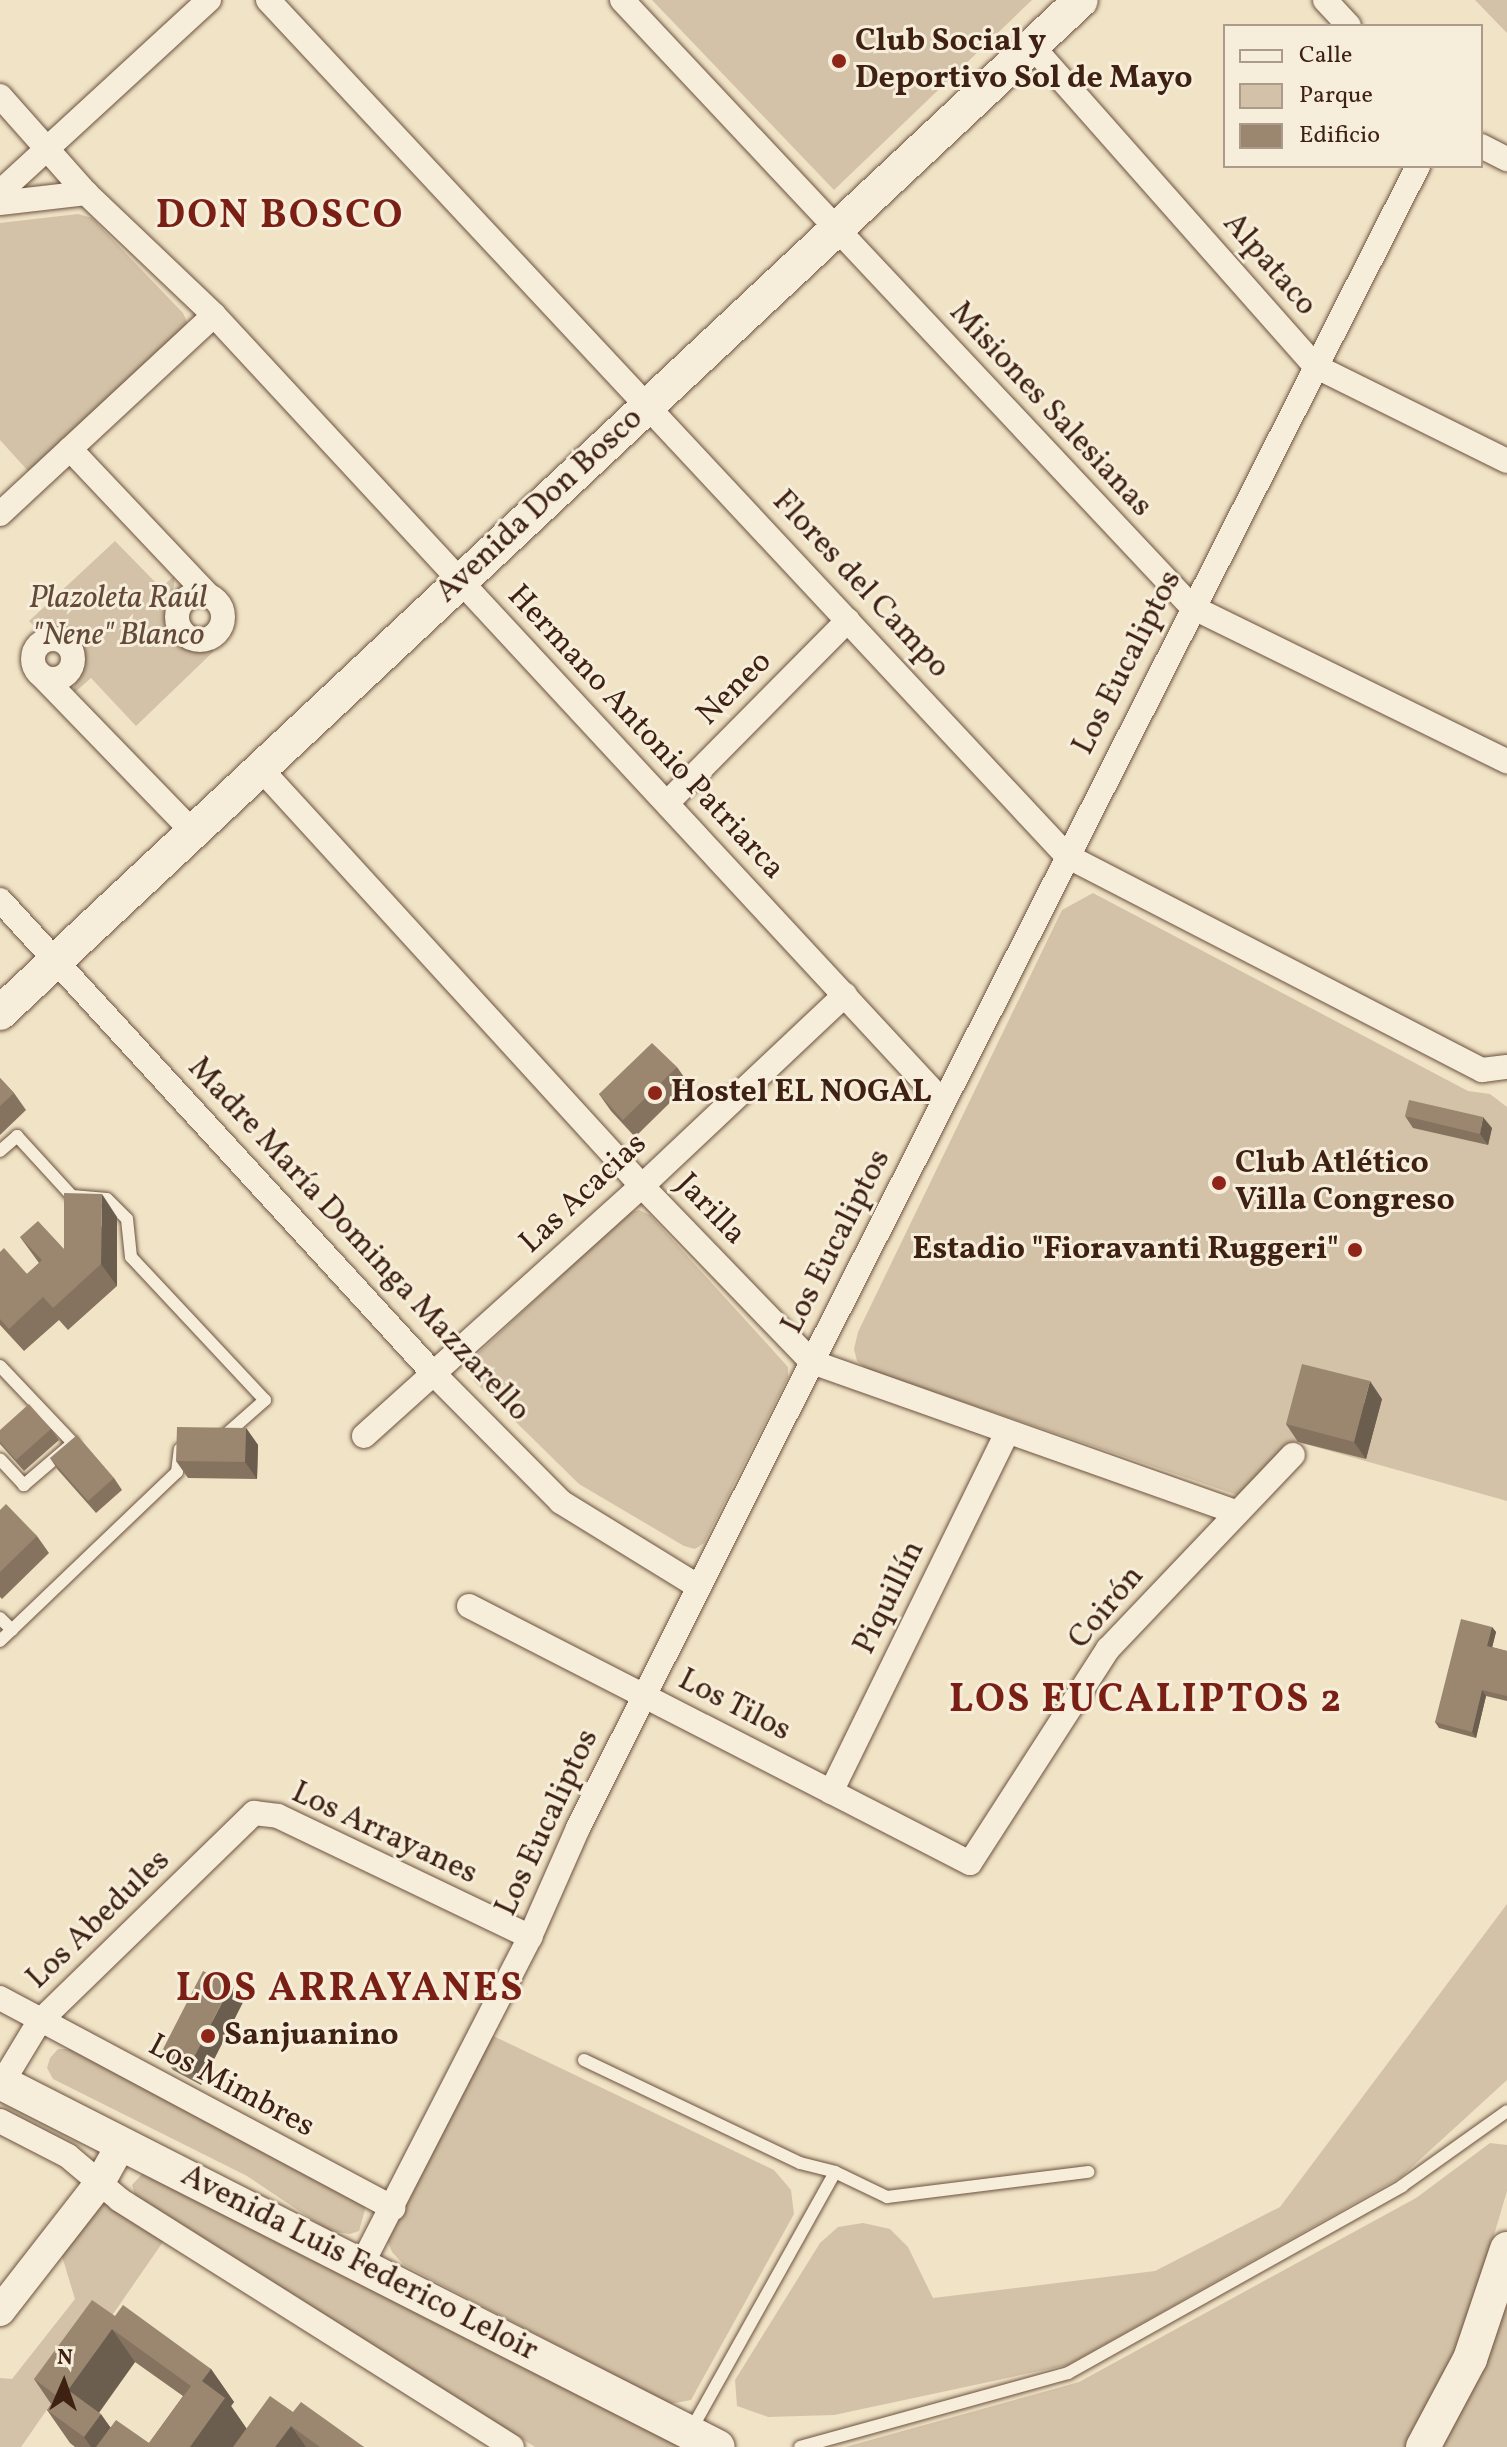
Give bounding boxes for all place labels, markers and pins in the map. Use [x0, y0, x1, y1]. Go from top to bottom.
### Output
place label: Club Social y Deportivo Sol de Mayo [855, 24, 1192, 99]
marker: Club Social y Deportivo Sol de Mayo [830, 52, 848, 70]
place label: Hostel EL NOGAL [671, 1074, 931, 1112]
marker: Hostel EL NOGAL [646, 1084, 664, 1102]
place label: Club Atlético Villa Congreso [1235, 1146, 1455, 1221]
marker: Club Atlético Villa Congreso [1210, 1174, 1228, 1192]
place label: Estadio "Fioravanti Ruggeri" [913, 1231, 1339, 1269]
marker: Estadio "Fioravanti Ruggeri" [1346, 1241, 1364, 1259]
place label: Sanjuanino [224, 2017, 399, 2055]
marker: Sanjuanino [199, 2027, 217, 2045]

